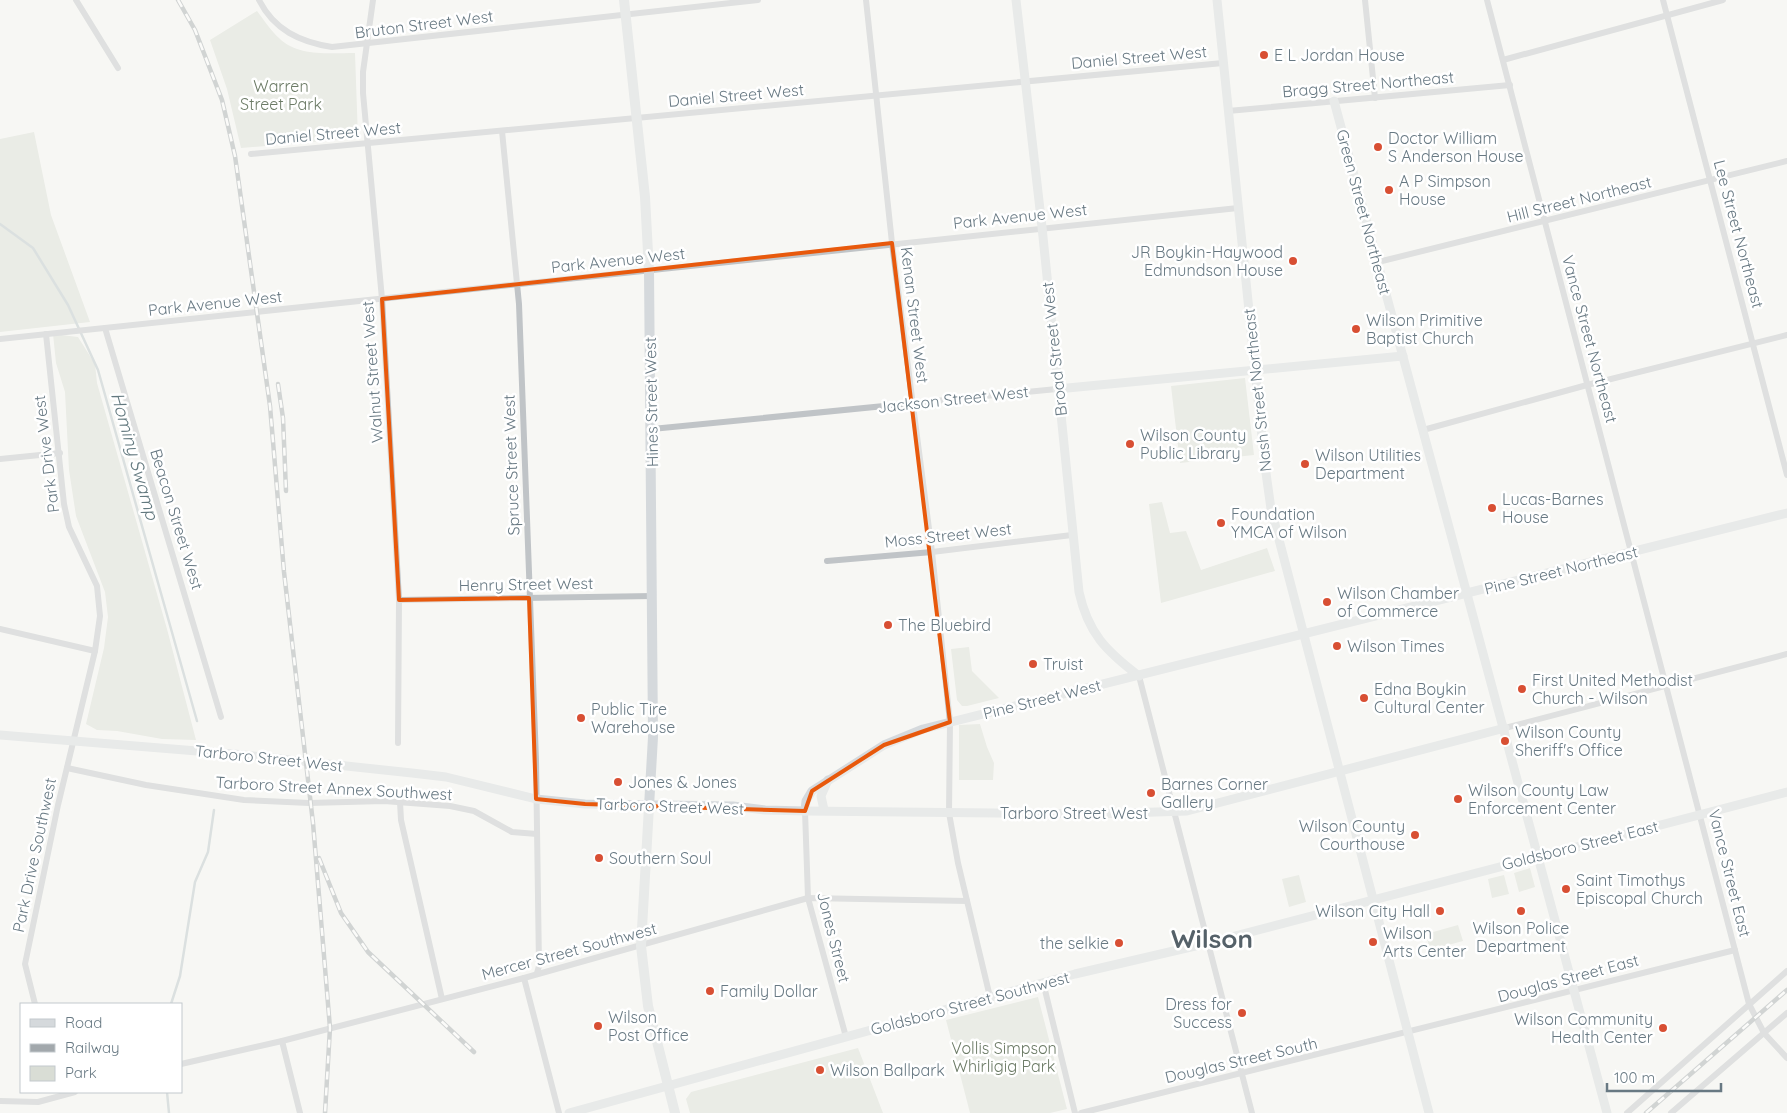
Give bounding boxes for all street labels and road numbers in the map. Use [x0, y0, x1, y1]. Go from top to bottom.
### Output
street label: Bruton Street West [354, 6, 494, 42]
street label: Daniel Street West [1070, 41, 1208, 73]
street label: Bragg Street Northeast [1281, 67, 1455, 101]
street label: Daniel Street West [667, 79, 805, 111]
street label: Daniel Street West [264, 117, 402, 149]
street label: Green Street Northeast [1332, 127, 1396, 297]
street label: Lee Street Northeast [1710, 158, 1768, 310]
street label: Hill Street Northeast [1505, 171, 1653, 227]
street label: Park Avenue West [952, 199, 1088, 233]
street label: Park Avenue West [550, 243, 686, 277]
street label: Kenan Street West [897, 246, 933, 384]
street label: Vance Street Northeast [1558, 253, 1622, 425]
street label: Broad Street West [1037, 281, 1071, 417]
street label: Park Avenue West [147, 286, 283, 320]
street label: Walnut Street West [357, 300, 387, 444]
street label: Nash Street Northeast [1238, 307, 1276, 473]
street label: Hines Street West [640, 337, 662, 467]
street label: Jackson Street West [877, 381, 1029, 417]
street label: Park Drive West [29, 394, 63, 514]
street label: Spruce Street West [499, 394, 523, 536]
street label: Beacon Street West [146, 446, 208, 592]
street label: Moss Street West [884, 518, 1012, 552]
street label: Pine Street Northeast [1482, 541, 1640, 599]
street label: Henry Street West [458, 573, 594, 595]
street label: Pine Street West [981, 675, 1103, 723]
street label: Tarboro Street West [194, 740, 344, 776]
street label: Tarboro Street Annex Southwest [215, 772, 453, 804]
street label: Park Drive Southwest [8, 776, 60, 934]
street label: Tarboro Street West [595, 793, 745, 819]
street label: Tarboro Street West [1000, 803, 1148, 823]
street label: Vance Street East [1704, 807, 1756, 939]
street label: Goldsboro Street East [1500, 816, 1660, 874]
street label: Jones Street [813, 890, 855, 984]
street label: Mercer Street Southwest [479, 918, 659, 984]
street label: Douglas Street East [1495, 950, 1641, 1006]
street label: Goldsboro Street Southwest [868, 967, 1072, 1039]
street label: Douglas Street South [1163, 1033, 1319, 1087]

